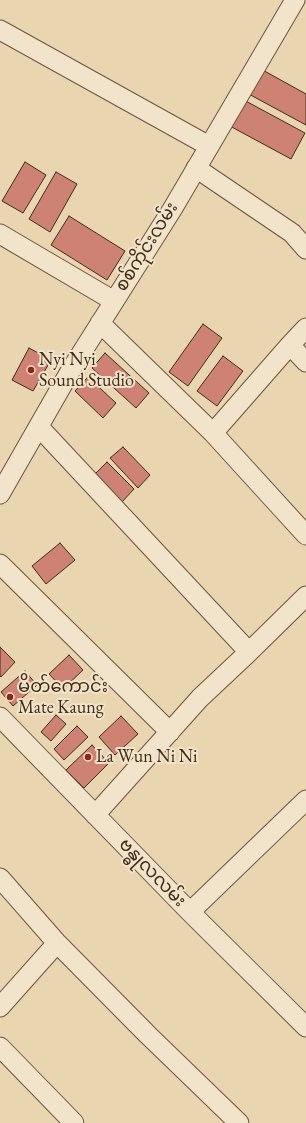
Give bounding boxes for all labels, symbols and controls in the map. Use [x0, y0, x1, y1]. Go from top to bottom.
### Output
street label: စစ်ကိုင်းလမ်း [111, 198, 183, 296]
place label: Nyi Nyi Sound Studio [39, 349, 134, 392]
marker: Nyi Nyi Sound Studio [26, 365, 36, 375]
place label: မိတ်ကောင်း Mate Kaung [18, 676, 108, 718]
marker: မိတ်ကောင်း Mate Kaung [5, 692, 15, 702]
place label: La Wun Ni Ni [96, 746, 197, 768]
marker: La Wun Ni Ni [83, 752, 93, 762]
street label: ဗန္ဓုလလမ်း [114, 834, 190, 912]

